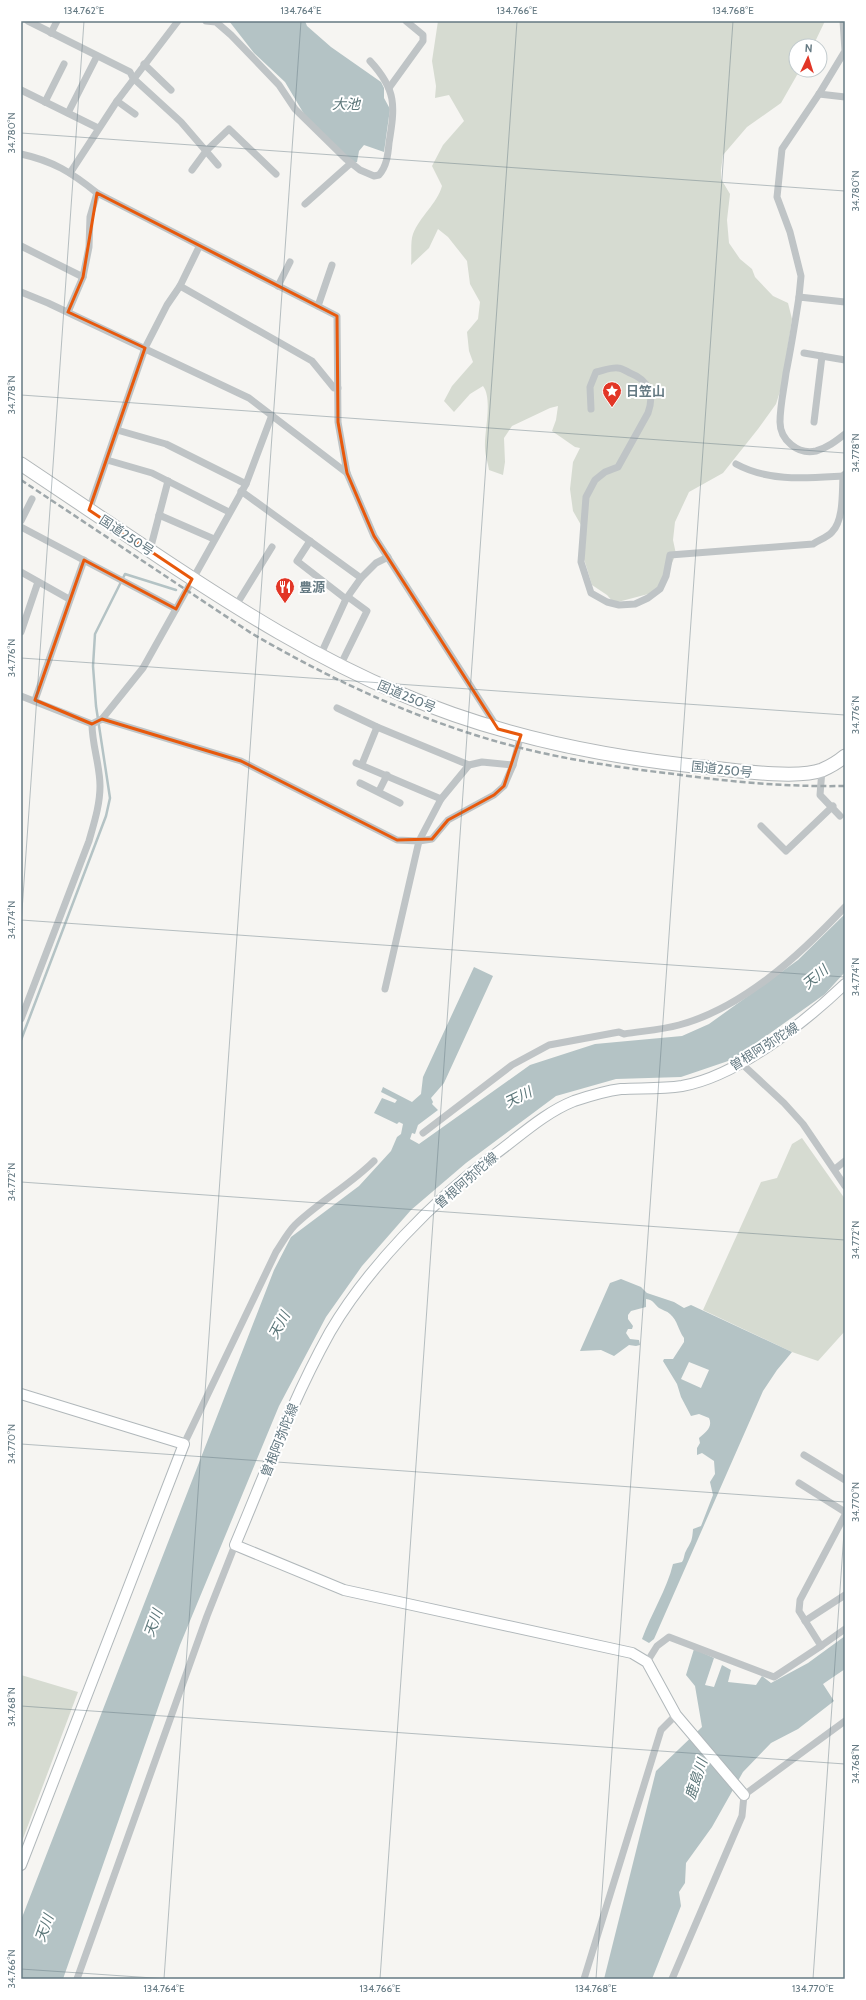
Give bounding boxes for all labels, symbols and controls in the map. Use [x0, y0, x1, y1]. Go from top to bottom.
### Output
text: 134.762°E [64, 4, 105, 17]
text: 134.764°E [281, 4, 322, 17]
text: 134.766°E [497, 4, 538, 17]
text: 134.768°E [712, 4, 754, 17]
north arrow [788, 38, 828, 78]
text: N [804, 41, 813, 55]
water label: 大池 [332, 95, 362, 113]
text: 34.780°N [5, 112, 18, 154]
text: 34.780°N [849, 170, 862, 212]
text: 34.778°N [5, 375, 18, 415]
place icon: 日笠山 [601, 380, 623, 408]
place label: 日笠山 [626, 383, 665, 399]
text: 34.778°N [849, 433, 862, 473]
street label: 国道250号 [97, 511, 157, 559]
restaurant icon: 豊源 [274, 576, 296, 604]
place label: 豊源 [299, 579, 325, 595]
text: 34.776°N [5, 639, 18, 677]
street label: 国道250号 [375, 677, 439, 715]
text: 34.776°N [849, 696, 862, 734]
street label: 国道250号 [690, 758, 754, 780]
text: 34.774°N [5, 901, 18, 939]
text: 34.774°N [849, 958, 862, 996]
water label: 天川 [798, 960, 833, 993]
street label: 曽根阿弥陀線 [727, 1019, 801, 1073]
water label: 天川 [501, 1082, 536, 1111]
street label: 曽根阿弥陀線 [431, 1148, 501, 1212]
text: 34.772°N [5, 1163, 18, 1201]
text: 34.772°N [849, 1221, 862, 1259]
water label: 天川 [264, 1307, 294, 1342]
street label: 曽根阿弥陀線 [257, 1401, 301, 1479]
text: 34.770°N [5, 1424, 18, 1464]
text: 34.770°N [849, 1482, 862, 1522]
water label: 天川 [140, 1605, 167, 1639]
text: 34.768°N [5, 1687, 18, 1727]
text: 34.768°N [849, 1744, 862, 1784]
water label: 鹿島川 [681, 1754, 712, 1802]
water label: 天川 [31, 1910, 58, 1944]
text: 34.766°N [5, 1949, 18, 1989]
text: 134.764°E [144, 1982, 185, 1995]
text: 134.766°E [360, 1982, 401, 1995]
text: 134.768°E [575, 1982, 617, 1995]
text: 134.770°E [792, 1982, 834, 1995]

